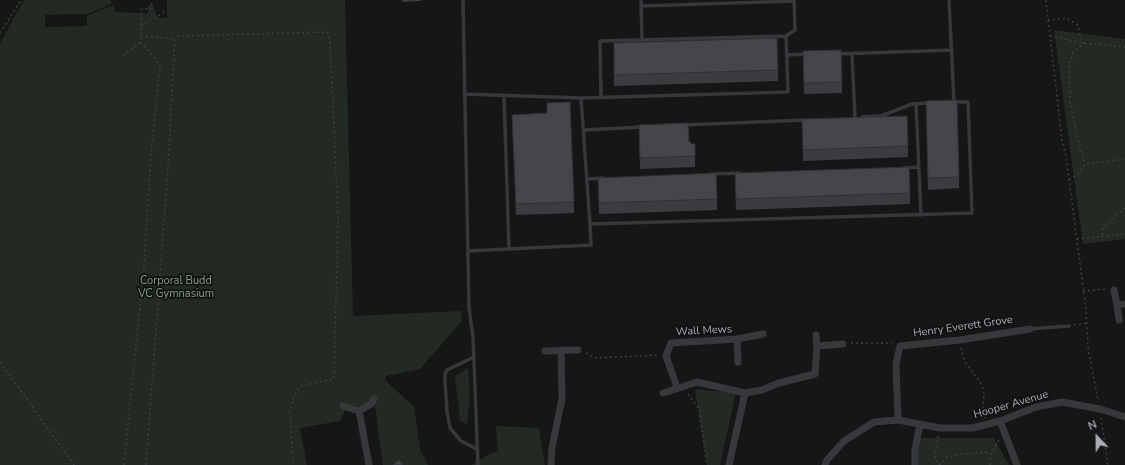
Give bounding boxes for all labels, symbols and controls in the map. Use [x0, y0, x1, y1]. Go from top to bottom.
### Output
park label: Corporal Budd VC Gymnasium [138, 274, 214, 300]
street label: Henry Everett Grove [912, 313, 1014, 341]
street label: Wall Mews [676, 323, 732, 339]
street label: Hooper Avenue [972, 388, 1050, 422]
north arrow [1077, 417, 1117, 457]
text: N [1086, 417, 1099, 434]

